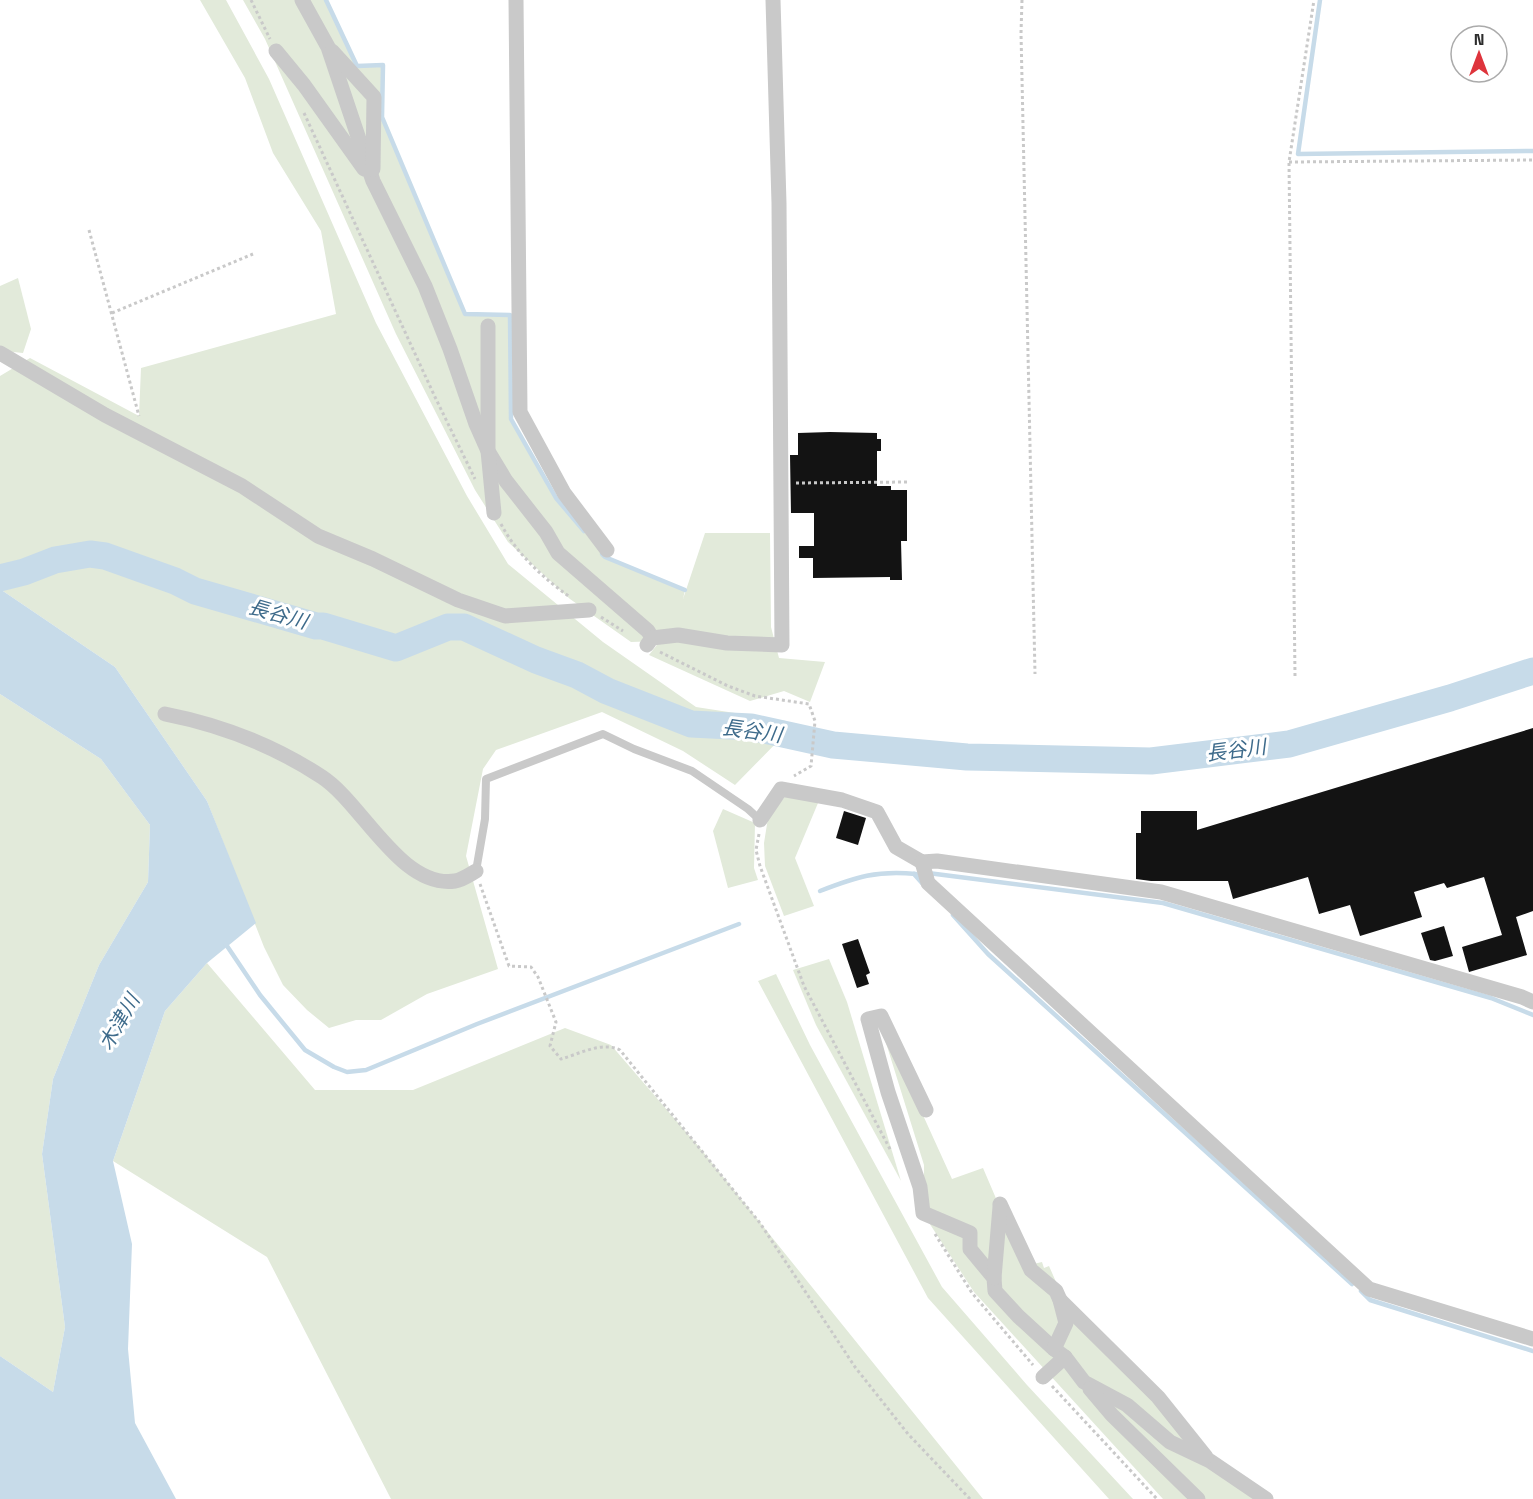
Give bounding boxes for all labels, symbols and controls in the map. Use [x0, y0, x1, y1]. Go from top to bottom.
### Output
north arrow [1449, 24, 1509, 84]
text: N [1474, 29, 1484, 50]
water label: 長谷川 [246, 593, 312, 635]
water label: 長谷川 [720, 714, 785, 748]
water label: 長谷川 [1205, 733, 1269, 767]
water label: 木津川 [93, 988, 146, 1054]

